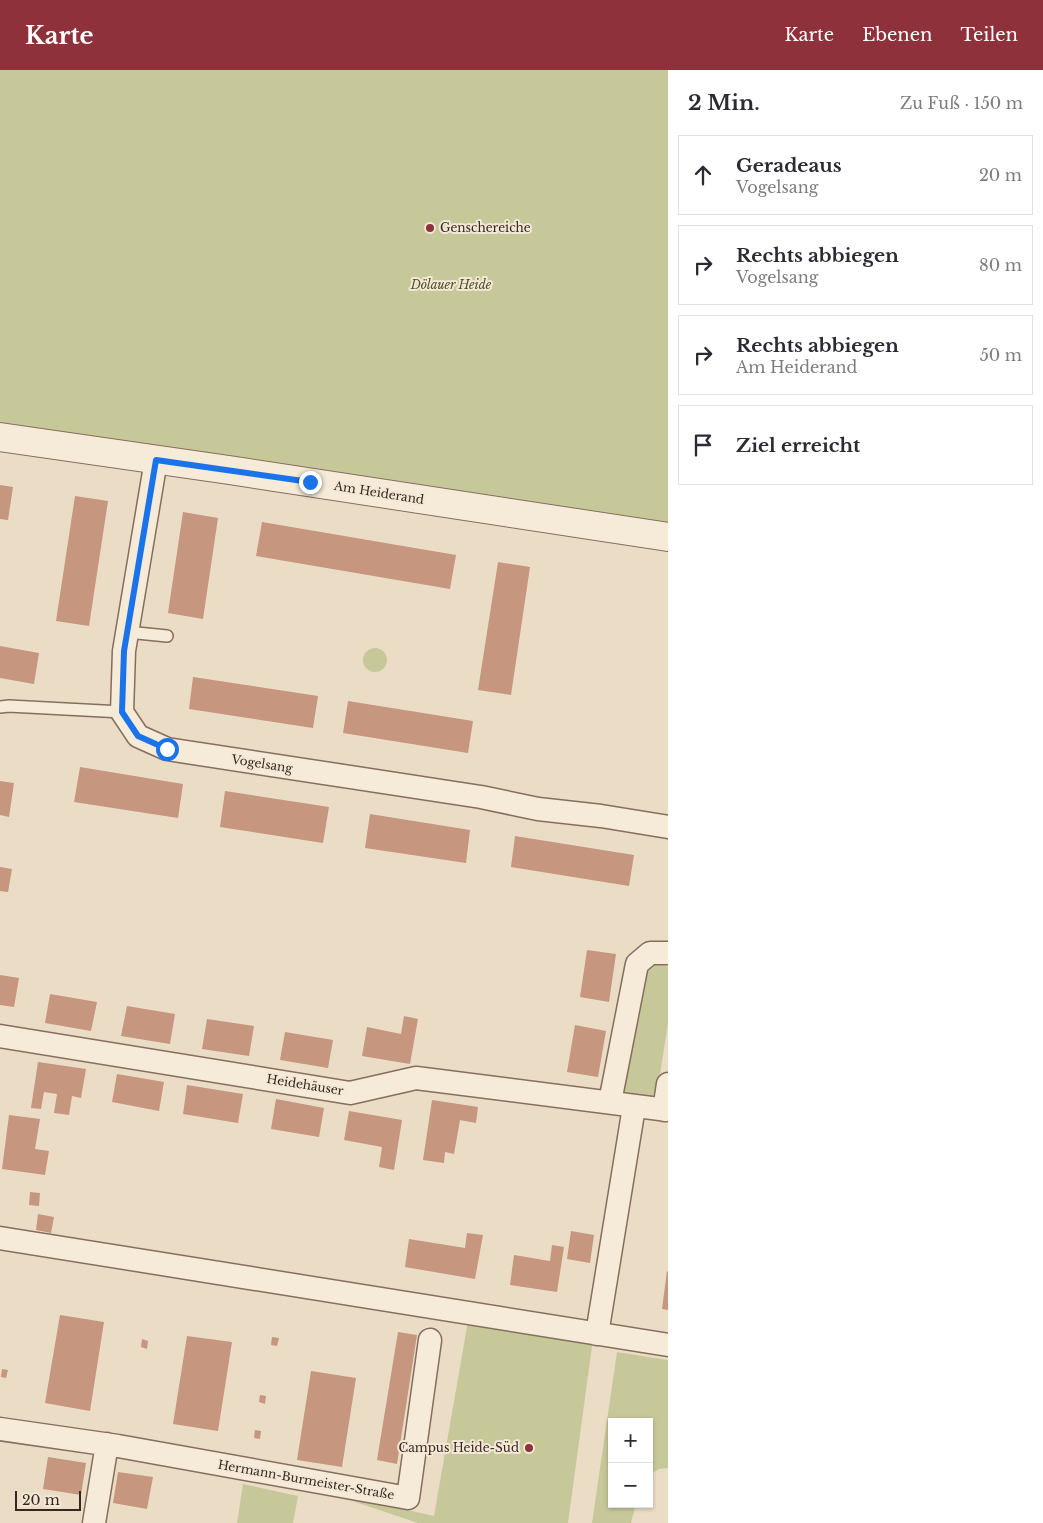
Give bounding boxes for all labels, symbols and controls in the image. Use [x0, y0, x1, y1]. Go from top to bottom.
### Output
text: Karte [25, 21, 94, 50]
text: Karte [784, 24, 834, 46]
text: Ebenen [862, 24, 932, 46]
text: Teilen [960, 24, 1018, 46]
text: 2 Min. [688, 90, 760, 116]
text: Zu Fuß · 150 m [900, 93, 1023, 113]
text: Geradeaus [736, 154, 842, 177]
icon: ahead [689, 161, 717, 189]
text: 20 m [979, 165, 1022, 185]
text: Vogelsang [736, 177, 818, 197]
place label: Genschereiche [440, 220, 531, 235]
marker: Genschereiche [424, 222, 436, 234]
text: Rechts abbiegen [736, 244, 899, 267]
icon: right [689, 251, 717, 279]
text: 80 m [979, 255, 1022, 275]
text: Vogelsang [736, 267, 818, 287]
park label: Dölauer Heide [410, 277, 492, 292]
text: Rechts abbiegen [736, 334, 899, 357]
icon: right [689, 341, 717, 369]
text: 50 m [980, 345, 1022, 365]
text: Am Heiderand [736, 357, 857, 377]
icon: arrive [689, 431, 717, 459]
text: Ziel erreicht [736, 434, 860, 457]
route end [299, 471, 322, 494]
street label: Am Heiderand [332, 478, 425, 507]
route start [156, 738, 179, 761]
street label: Vogelsang [229, 751, 295, 776]
street label: Heidehäuser [266, 1071, 345, 1098]
map controls [608, 1418, 653, 1508]
button: + [608, 1418, 653, 1463]
place label: Campus Heide-Süd [399, 1440, 519, 1455]
marker: Campus Heide-Süd [523, 1442, 535, 1454]
street label: Hermann-Burmeister-Straße [217, 1457, 396, 1502]
button: − [608, 1463, 653, 1508]
scale bar [15, 1488, 81, 1511]
text: 20 m [22, 1491, 60, 1509]

